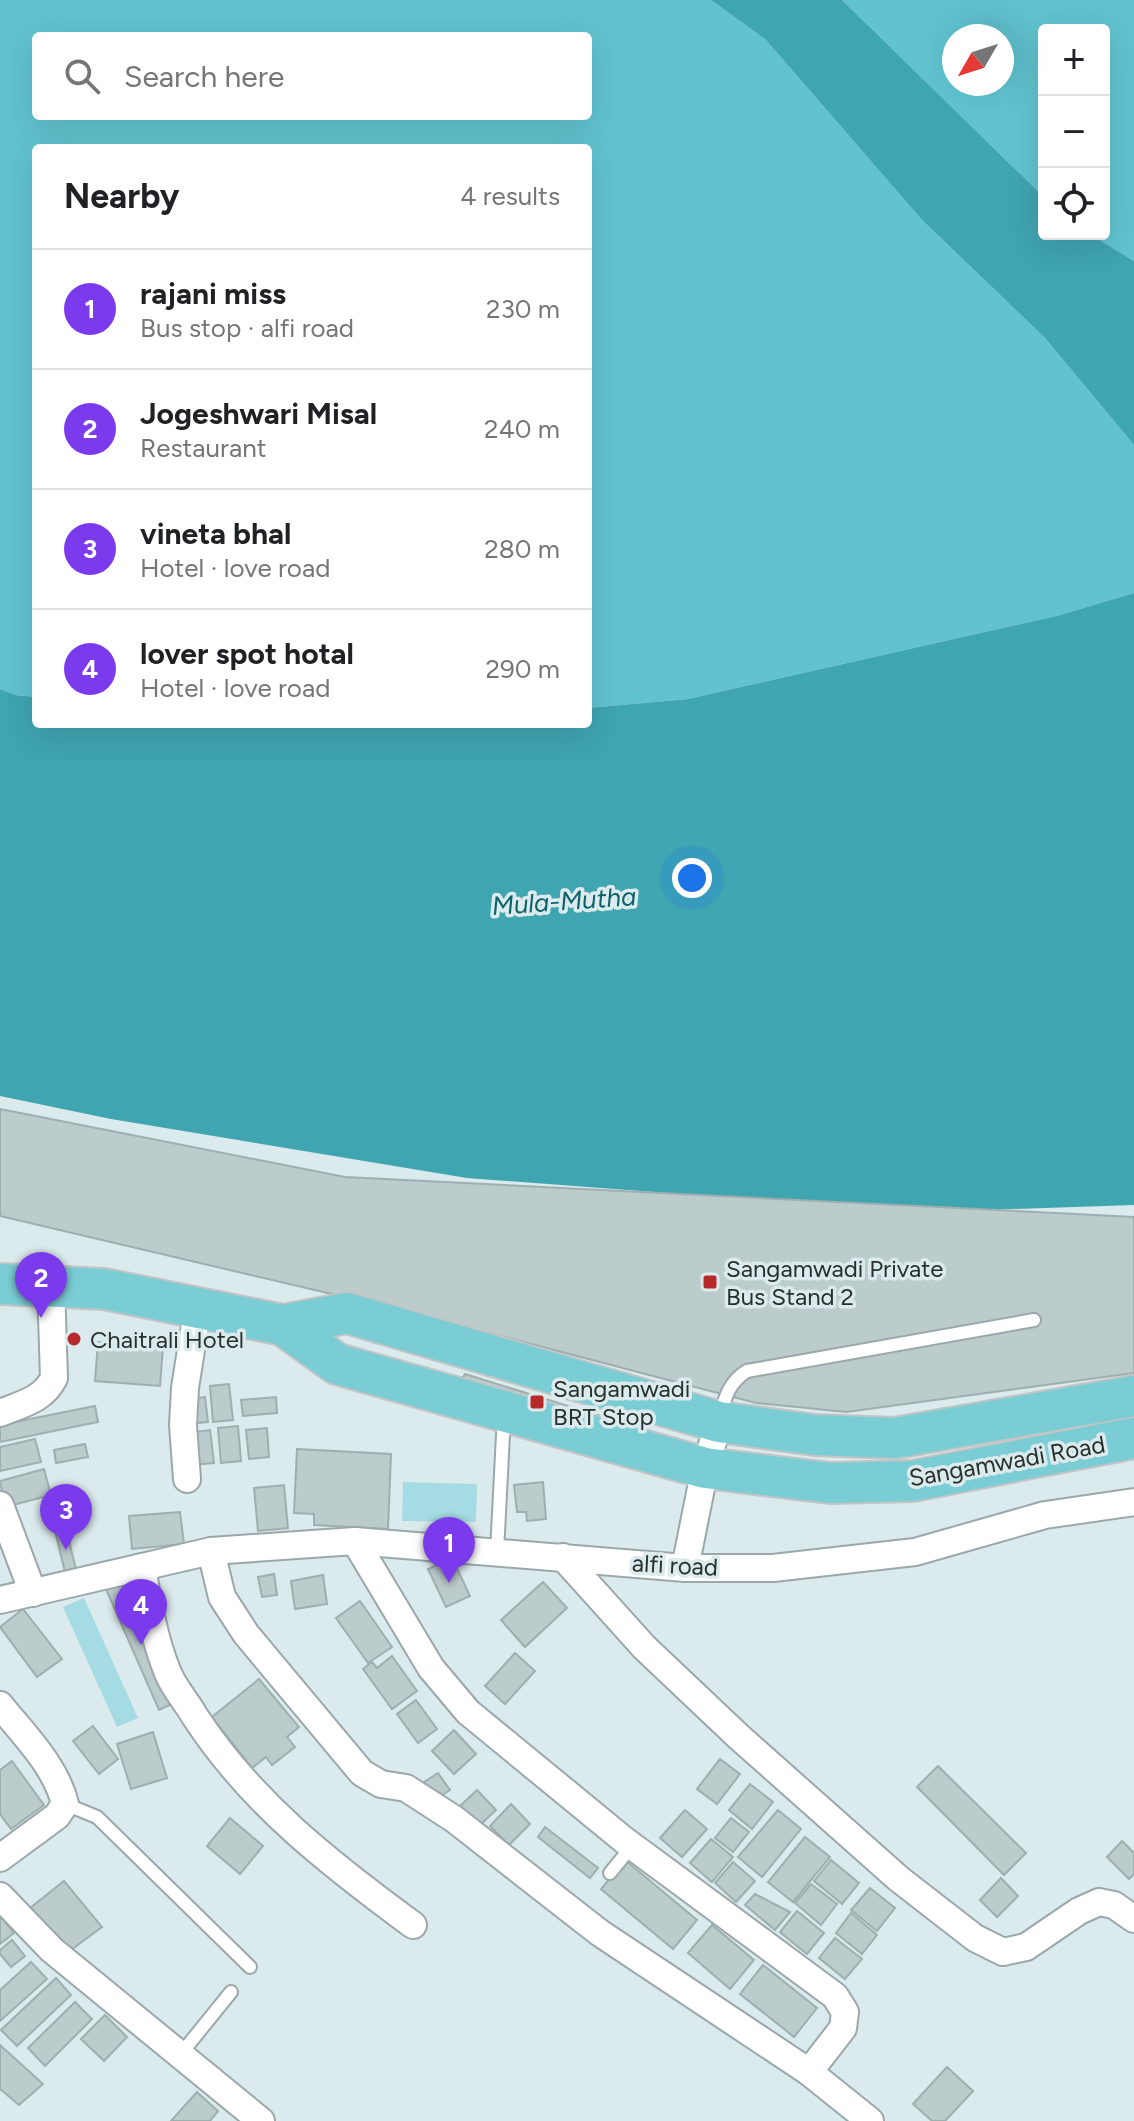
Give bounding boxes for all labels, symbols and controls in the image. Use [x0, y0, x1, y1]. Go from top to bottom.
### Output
north arrow [942, 24, 1014, 96]
map controls [1038, 24, 1110, 240]
button: + [1038, 24, 1110, 96]
search box [32, 32, 592, 120]
icon: search [60, 54, 104, 98]
text: Search here [124, 58, 284, 95]
button: − [1038, 96, 1110, 168]
button: locate [1038, 168, 1110, 240]
text: Nearby [64, 176, 179, 217]
text: 4 results [460, 180, 560, 212]
text: rajani miss [140, 275, 286, 312]
text: 1 [85, 293, 95, 325]
text: 230 m [486, 293, 560, 325]
text: Bus stop · alfi road [140, 312, 354, 344]
text: Jogeshwari Misal [140, 395, 377, 432]
text: 2 [82, 413, 98, 445]
text: 240 m [484, 413, 560, 445]
text: Restaurant [140, 432, 267, 464]
text: vineta bhal [140, 515, 291, 552]
text: 3 [83, 533, 97, 565]
text: 280 m [484, 533, 560, 565]
text: Hotel · love road [140, 552, 330, 584]
text: lover spot hotal [140, 635, 354, 672]
text: 4 [82, 653, 98, 685]
text: 290 m [486, 653, 560, 685]
text: Hotel · love road [140, 672, 330, 704]
your location [672, 858, 712, 898]
water label: Mula-Mutha [491, 880, 637, 922]
pin: 2 [15, 1252, 67, 1318]
place label: Sangamwadi Private Bus Stand 2 [726, 1254, 943, 1311]
marker: Sangamwadi Private Bus Stand 2 [701, 1273, 719, 1291]
place label: Chaitrali Hotel [90, 1325, 244, 1354]
marker: Chaitrali Hotel [65, 1330, 83, 1348]
place label: Sangamwadi BRT Stop [553, 1374, 690, 1431]
marker: Sangamwadi BRT Stop [528, 1393, 546, 1411]
street label: Sangamwadi Road [907, 1429, 1107, 1493]
pin: 3 [40, 1484, 92, 1550]
pin: 1 [423, 1517, 475, 1583]
street label: alfi road [631, 1548, 719, 1582]
pin: 4 [115, 1579, 167, 1645]

